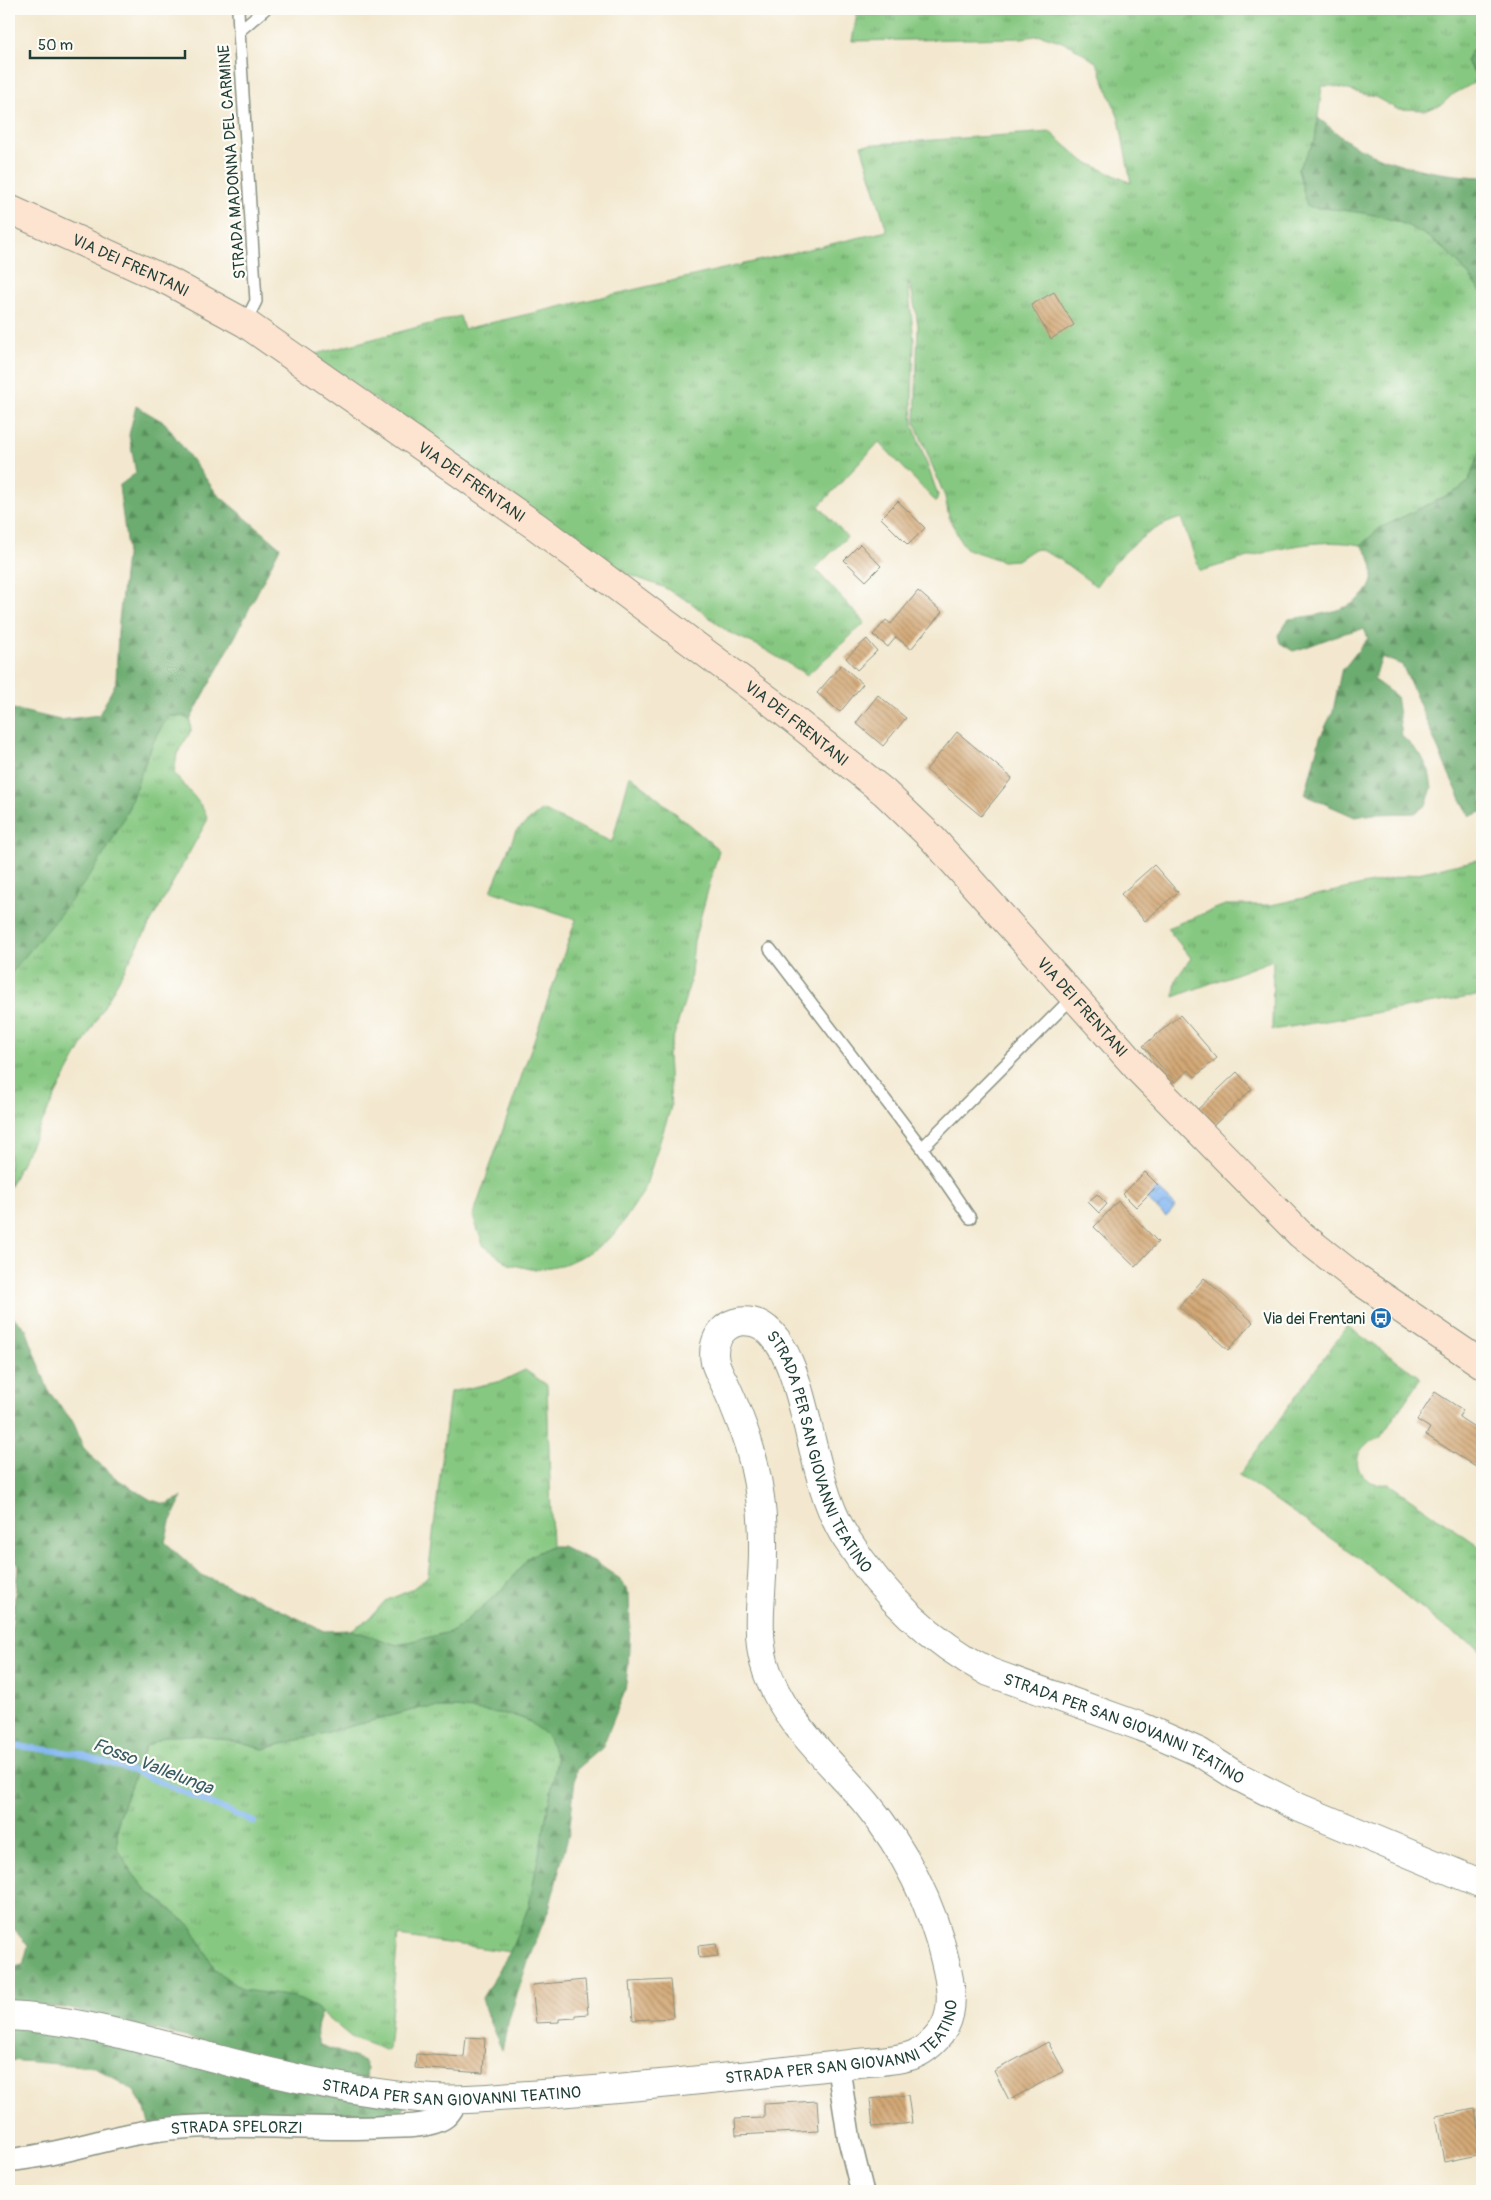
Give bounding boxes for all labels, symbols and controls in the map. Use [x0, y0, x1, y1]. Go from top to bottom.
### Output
scale bar [30, 28, 185, 60]
text: 50 m [38, 36, 73, 55]
street label: STRADA MADONNA DEL CARMINE [214, 44, 250, 280]
street label: VIA DEI FRENTANI [69, 230, 192, 302]
street label: VIA DEI FRENTANI [414, 438, 529, 527]
street label: VIA DEI FRENTANI [740, 677, 852, 771]
street label: VIA DEI FRENTANI [1032, 954, 1132, 1061]
bus stop icon: Via dei Frentani [1369, 1306, 1393, 1330]
place label: Via dei Frentani [1263, 1309, 1365, 1329]
street label: STRADA PER SAN GIOVANNI TEATINO [762, 1327, 876, 1577]
street label: STRADA PER SAN GIOVANNI TEATINO [1001, 1669, 1247, 1789]
water label: Fosso Vallelunga [90, 1733, 218, 1801]
street label: STRADA PER SAN GIOVANNI TEATINO [724, 1999, 962, 2089]
street label: STRADA PER SAN GIOVANNI TEATINO [320, 2075, 582, 2111]
street label: STRADA SPELORZI [170, 2117, 303, 2139]

